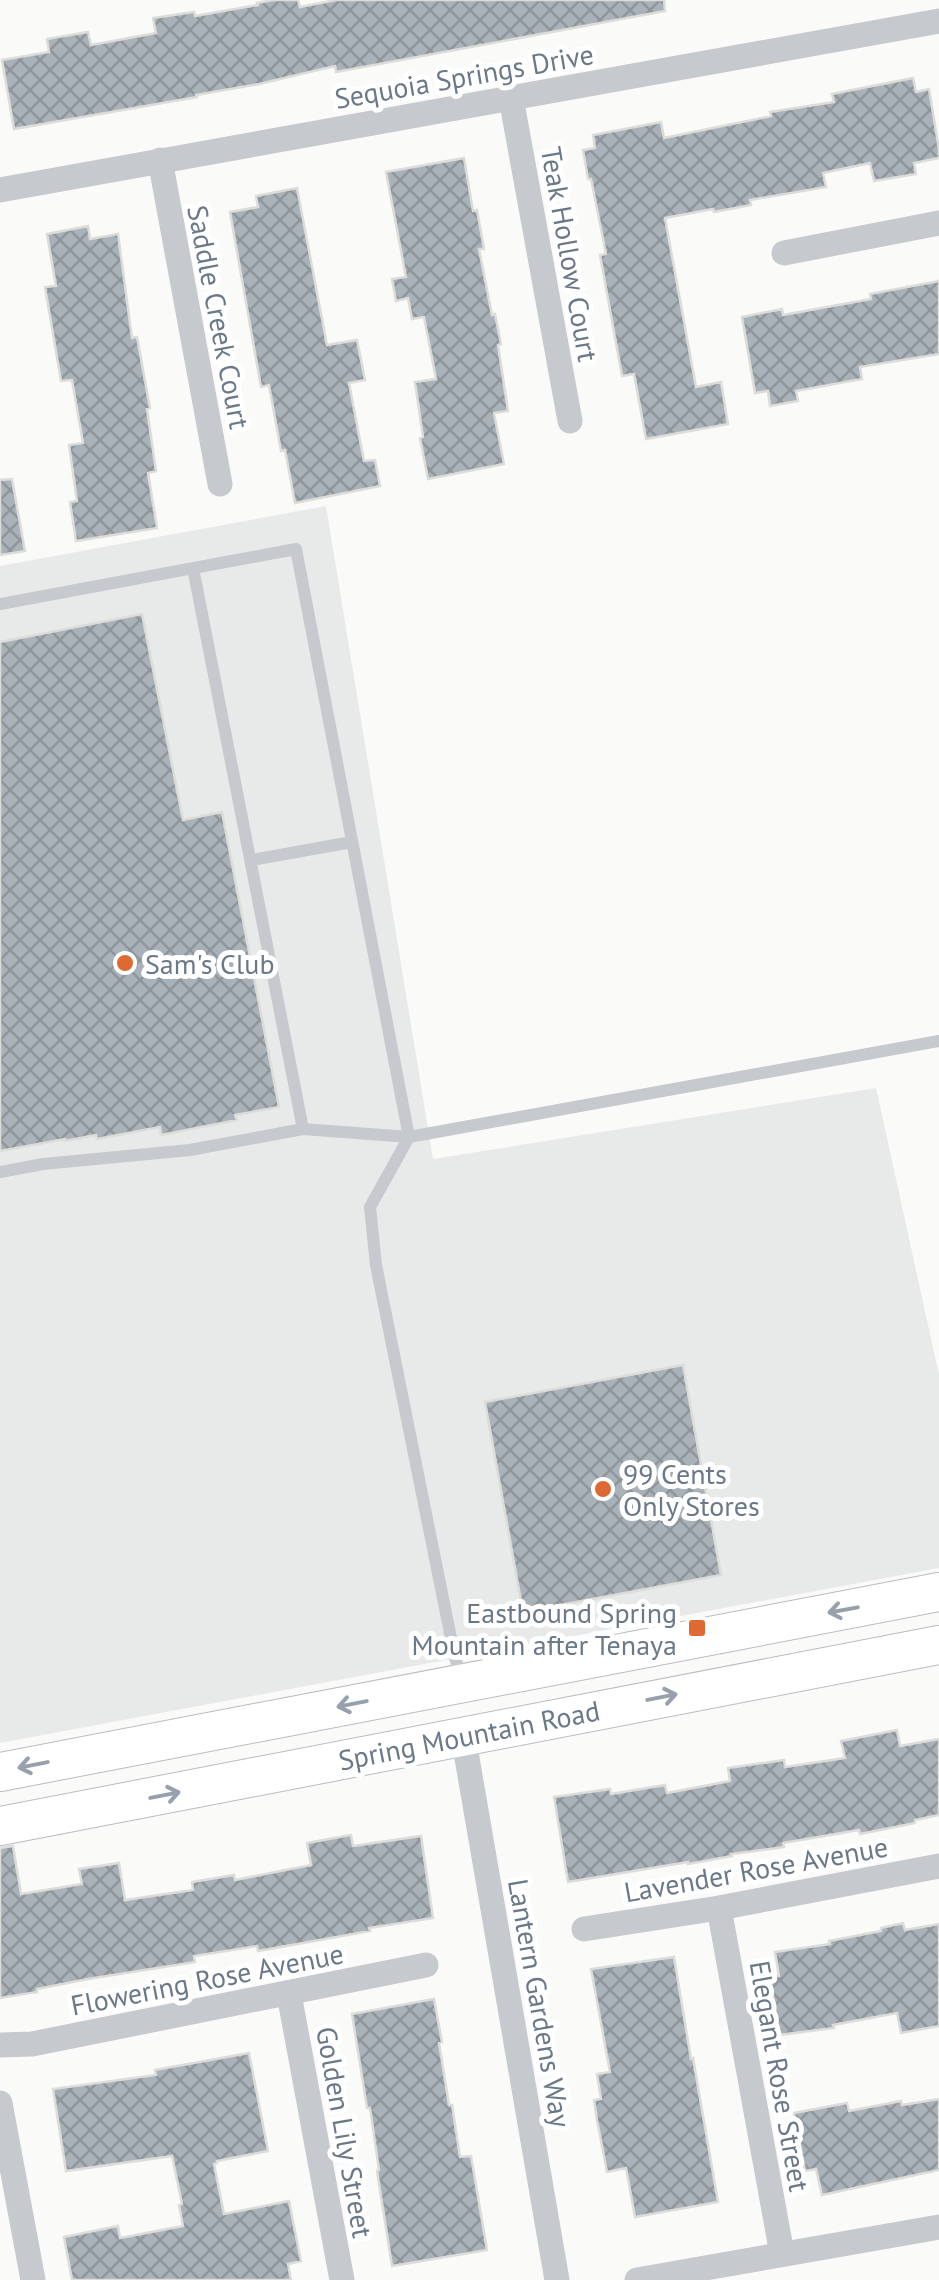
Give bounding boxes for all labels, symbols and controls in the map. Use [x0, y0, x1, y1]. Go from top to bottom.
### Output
street label: Sequoia Springs Drive [332, 35, 596, 117]
street label: Teak Hollow Court [533, 144, 607, 365]
street label: Saddle Creek Court [179, 202, 259, 432]
place label: Sam's Club [145, 945, 275, 982]
marker: Sam's Club [114, 952, 136, 974]
place label: 99 Cents Only Stores [623, 1455, 760, 1524]
marker: 99 Cents Only Stores [592, 1478, 614, 1500]
place label: Eastbound Spring Mountain after Tenaya [412, 1594, 677, 1663]
one-way arrow [828, 1601, 860, 1620]
marker: Eastbound Spring Mountain after Tenaya [686, 1617, 708, 1639]
one-way arrow [646, 1687, 678, 1706]
street label: Spring Mountain Road [335, 1692, 603, 1778]
one-way arrow [336, 1695, 369, 1714]
one-way arrow [18, 1757, 50, 1776]
one-way arrow [148, 1784, 180, 1803]
street label: Lavender Rose Avenue [621, 1828, 891, 1910]
street label: Lantern Gardens Way [500, 1876, 580, 2130]
street label: Flowering Rose Avenue [67, 1934, 347, 2024]
street label: Elegant Rose Street [741, 1958, 819, 2195]
street label: Golden Lily Street [308, 2024, 382, 2241]

